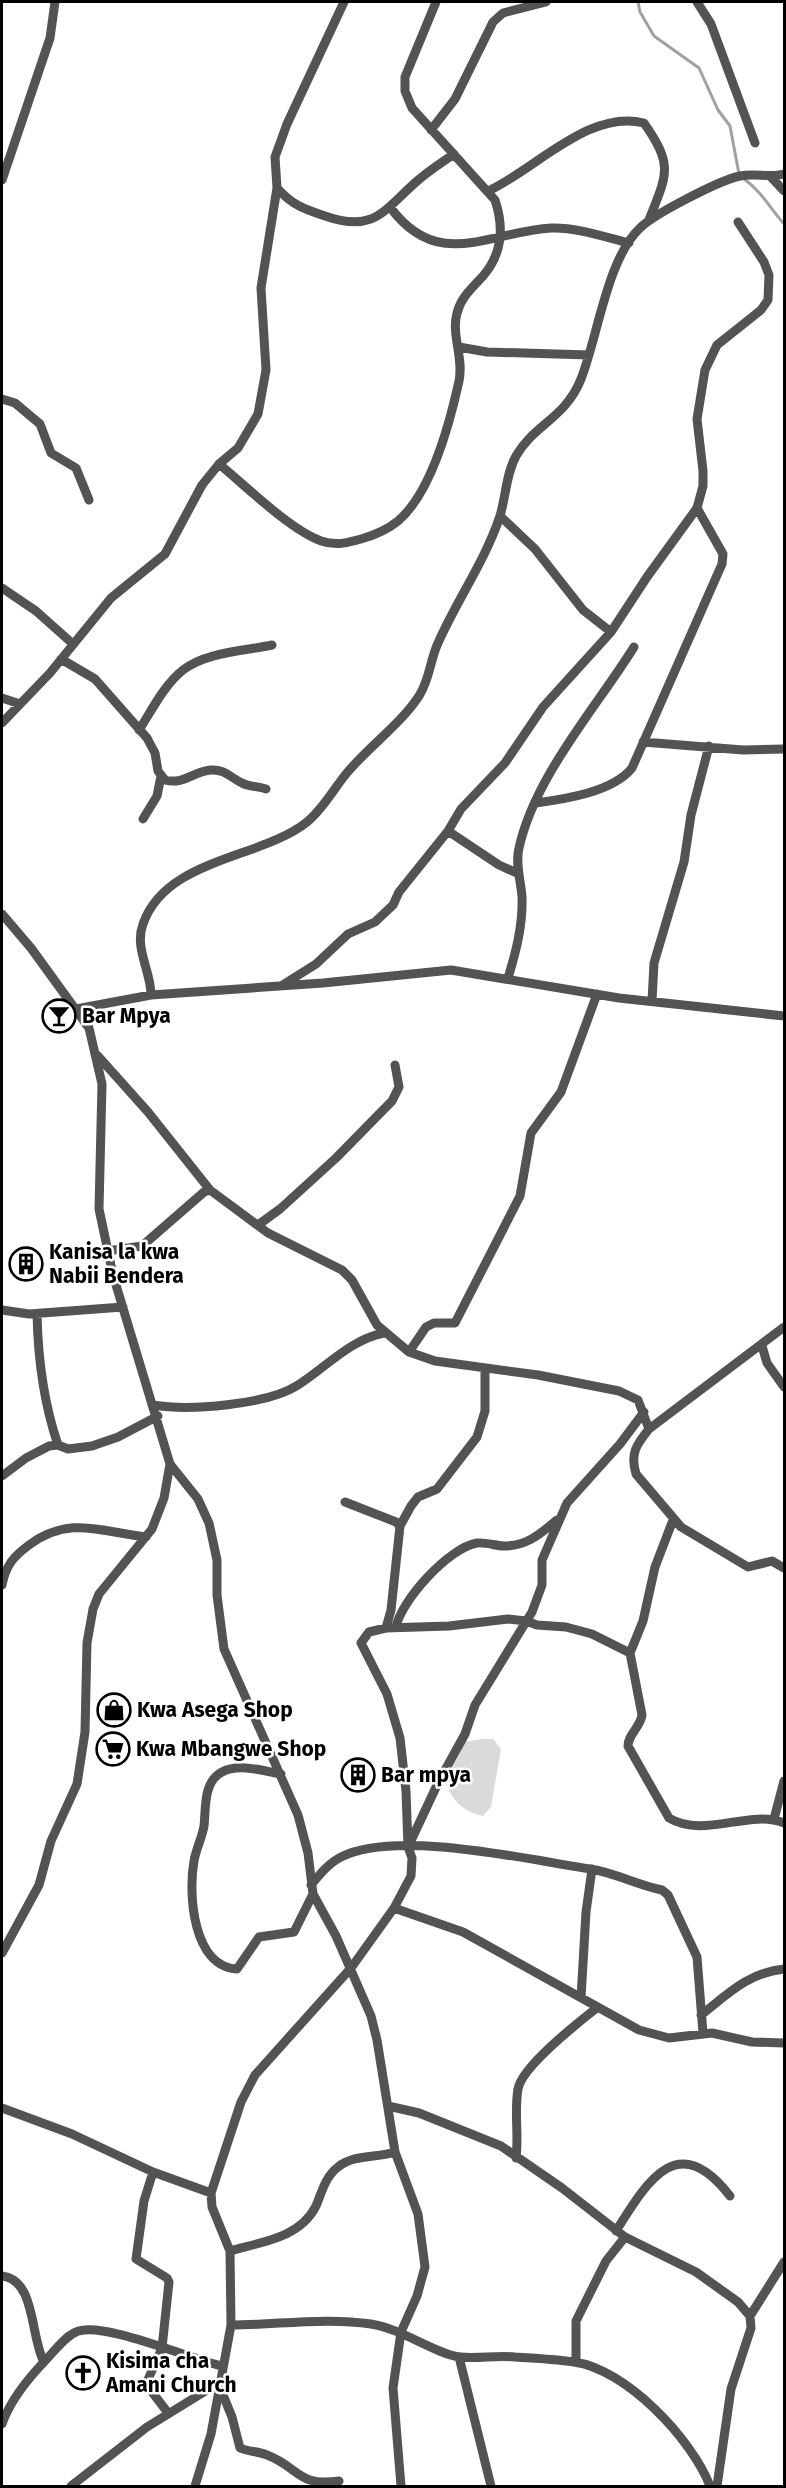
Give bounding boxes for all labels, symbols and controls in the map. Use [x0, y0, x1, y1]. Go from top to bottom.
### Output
bar icon: Bar Mpya [41, 998, 77, 1034]
place label: Bar Mpya [82, 1003, 171, 1029]
place label: Kanisa la kwa Nabii Bendera [49, 1239, 184, 1289]
building icon: Kanisa la kwa Nabii Bendera [8, 1246, 44, 1282]
shop icon: Kwa Asega Shop [96, 1692, 132, 1728]
place label: Kwa Asega Shop [137, 1697, 293, 1723]
supermarket icon: Kwa Mbangwe Shop [95, 1731, 131, 1767]
place label: Kwa Mbangwe Shop [136, 1736, 326, 1762]
building icon: Bar mpya [340, 1757, 376, 1793]
place label: Bar mpya [381, 1762, 471, 1788]
place label: Kisima cha Amani Church [105, 2348, 237, 2398]
church icon: Kisima cha Amani Church [65, 2355, 101, 2391]

